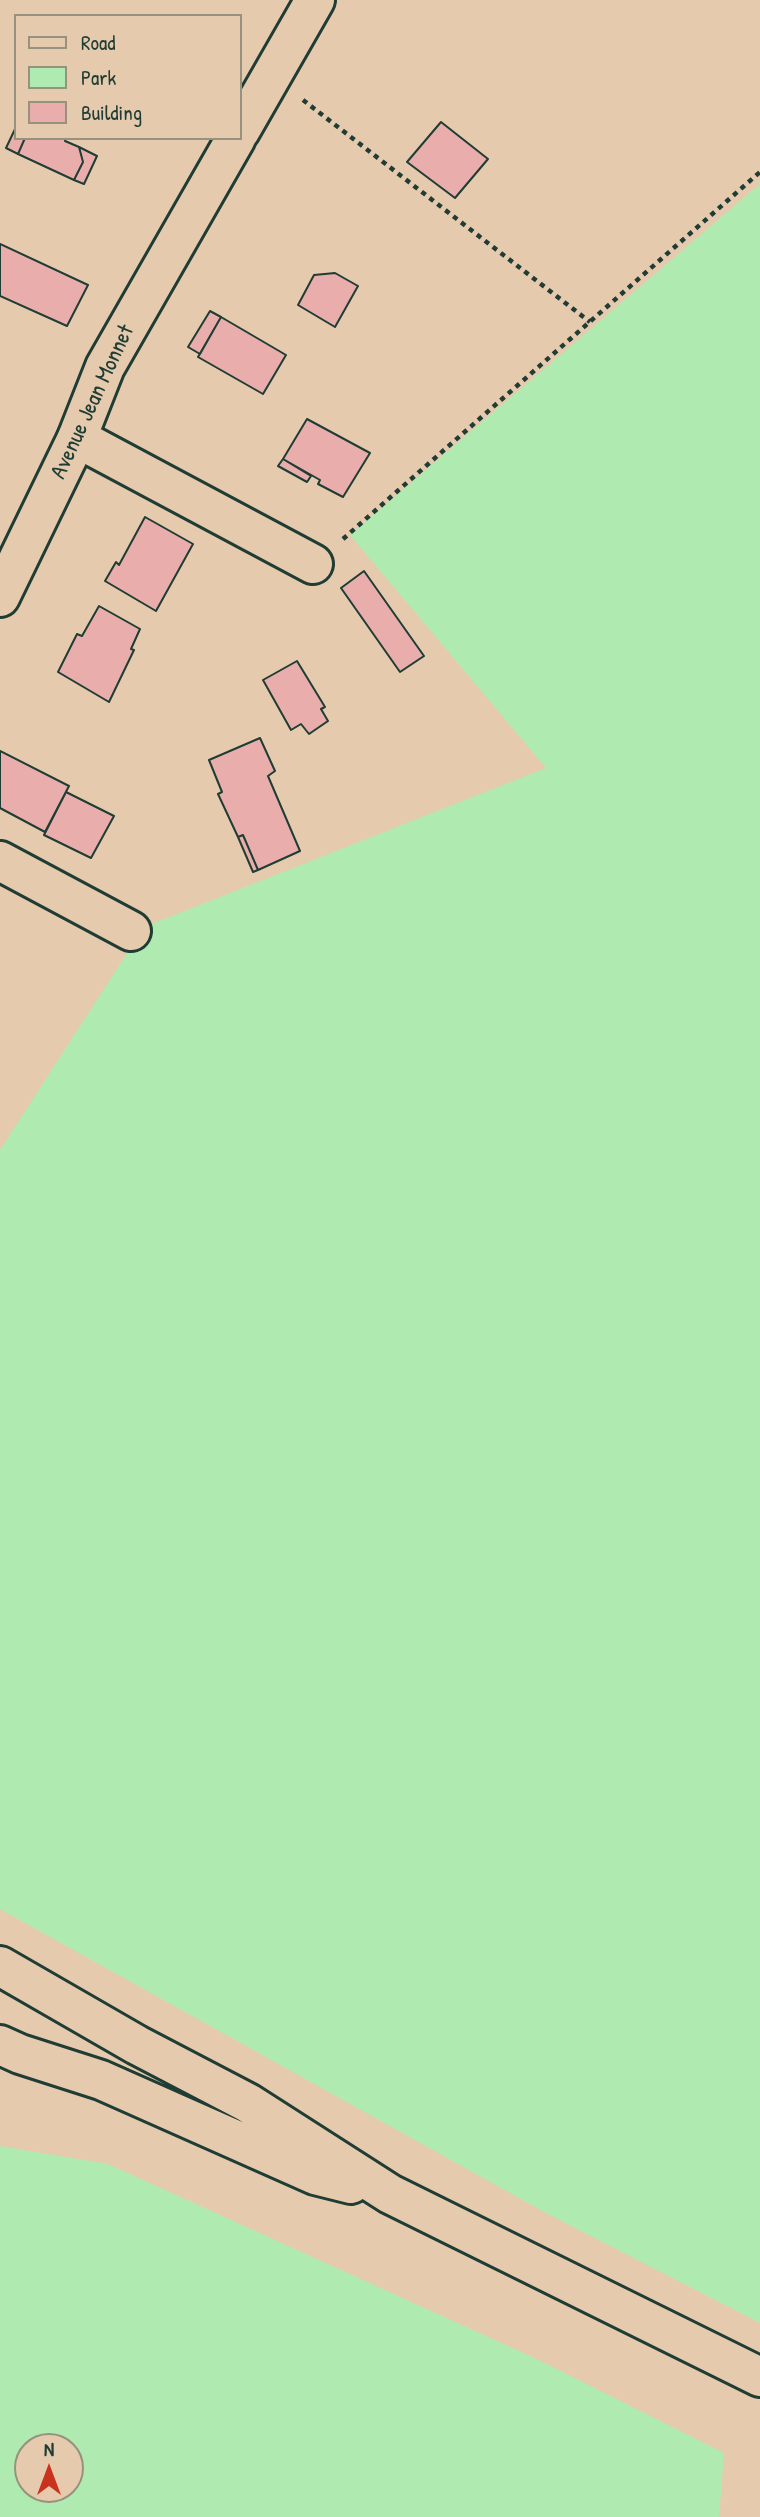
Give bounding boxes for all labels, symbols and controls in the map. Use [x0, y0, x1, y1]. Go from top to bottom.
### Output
legend [14, 14, 242, 140]
text: Road [81, 28, 115, 57]
text: Park [81, 63, 116, 92]
text: Building [81, 98, 142, 127]
street label: Avenue Jean Monnet [45, 321, 141, 483]
north arrow [14, 2433, 84, 2503]
text: N [44, 2436, 54, 2462]

